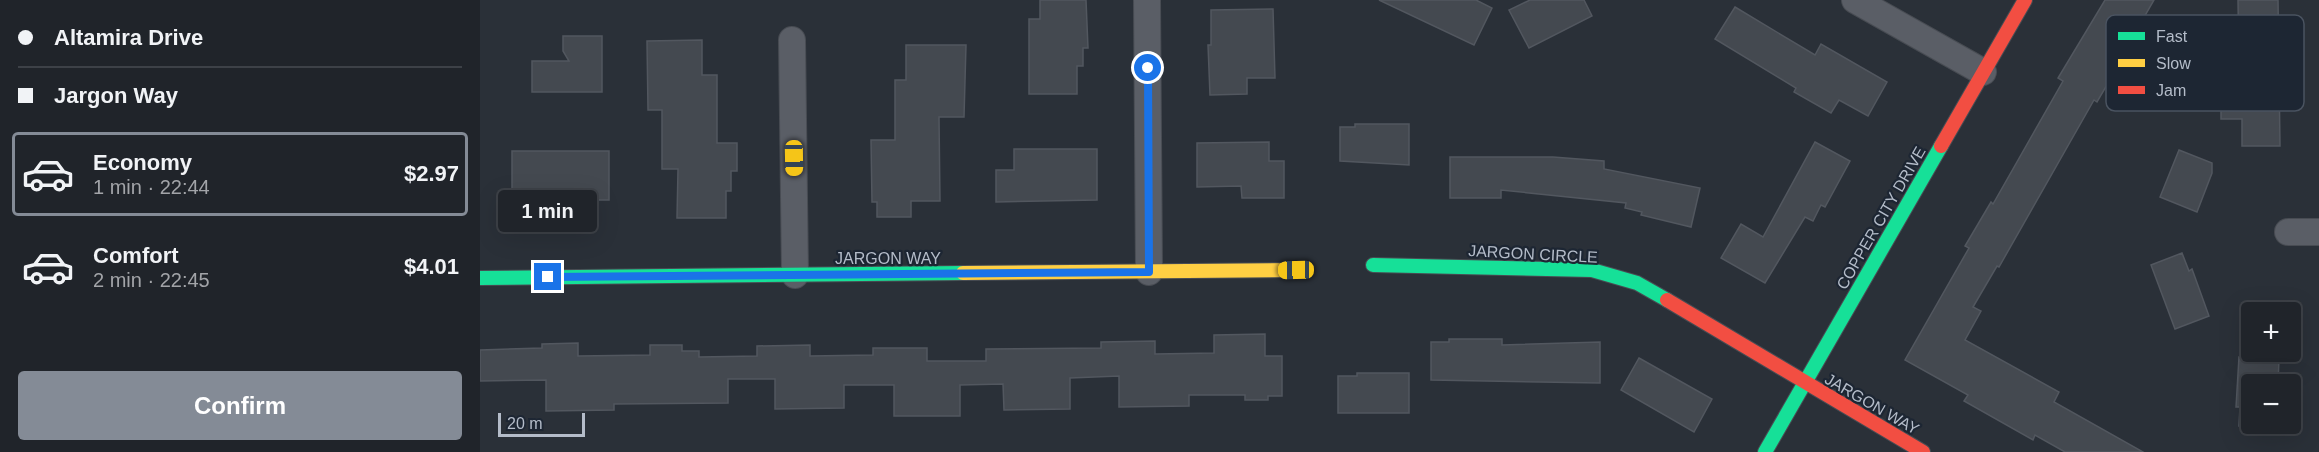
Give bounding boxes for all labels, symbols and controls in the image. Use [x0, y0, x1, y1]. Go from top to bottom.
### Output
legend [2106, 15, 2304, 111]
text: Altamira Drive [54, 25, 203, 50]
text: Fast [2156, 28, 2188, 45]
route start [1134, 54, 1161, 81]
text: Slow [2156, 55, 2191, 72]
text: Jam [2156, 82, 2186, 99]
text: Jargon Way [54, 83, 178, 108]
car [785, 140, 803, 176]
street label: COPPER CITY DRIVE [1833, 144, 1929, 292]
icon: car [21, 147, 75, 201]
text: Economy [93, 150, 192, 175]
text: $2.97 [404, 161, 459, 186]
text: 1 min · 22:44 [93, 176, 210, 198]
callout: 1 min [499, 190, 598, 232]
text: 1 min [521, 200, 574, 222]
icon: car [21, 240, 75, 294]
street label: JARGON CIRCLE [1468, 242, 1598, 266]
text: Comfort [93, 243, 179, 268]
street label: JARGON WAY [835, 250, 941, 267]
text: $4.01 [404, 254, 459, 279]
car [1278, 261, 1314, 279]
route end [534, 263, 561, 290]
text: 2 min · 22:45 [93, 269, 210, 291]
map controls [2241, 302, 2301, 434]
button: + [2241, 302, 2301, 362]
street label: JARGON WAY [1822, 370, 1922, 438]
button: Confirm [18, 371, 462, 440]
button: − [2241, 374, 2301, 434]
scale bar [498, 410, 585, 438]
text: 20 m [507, 415, 543, 432]

